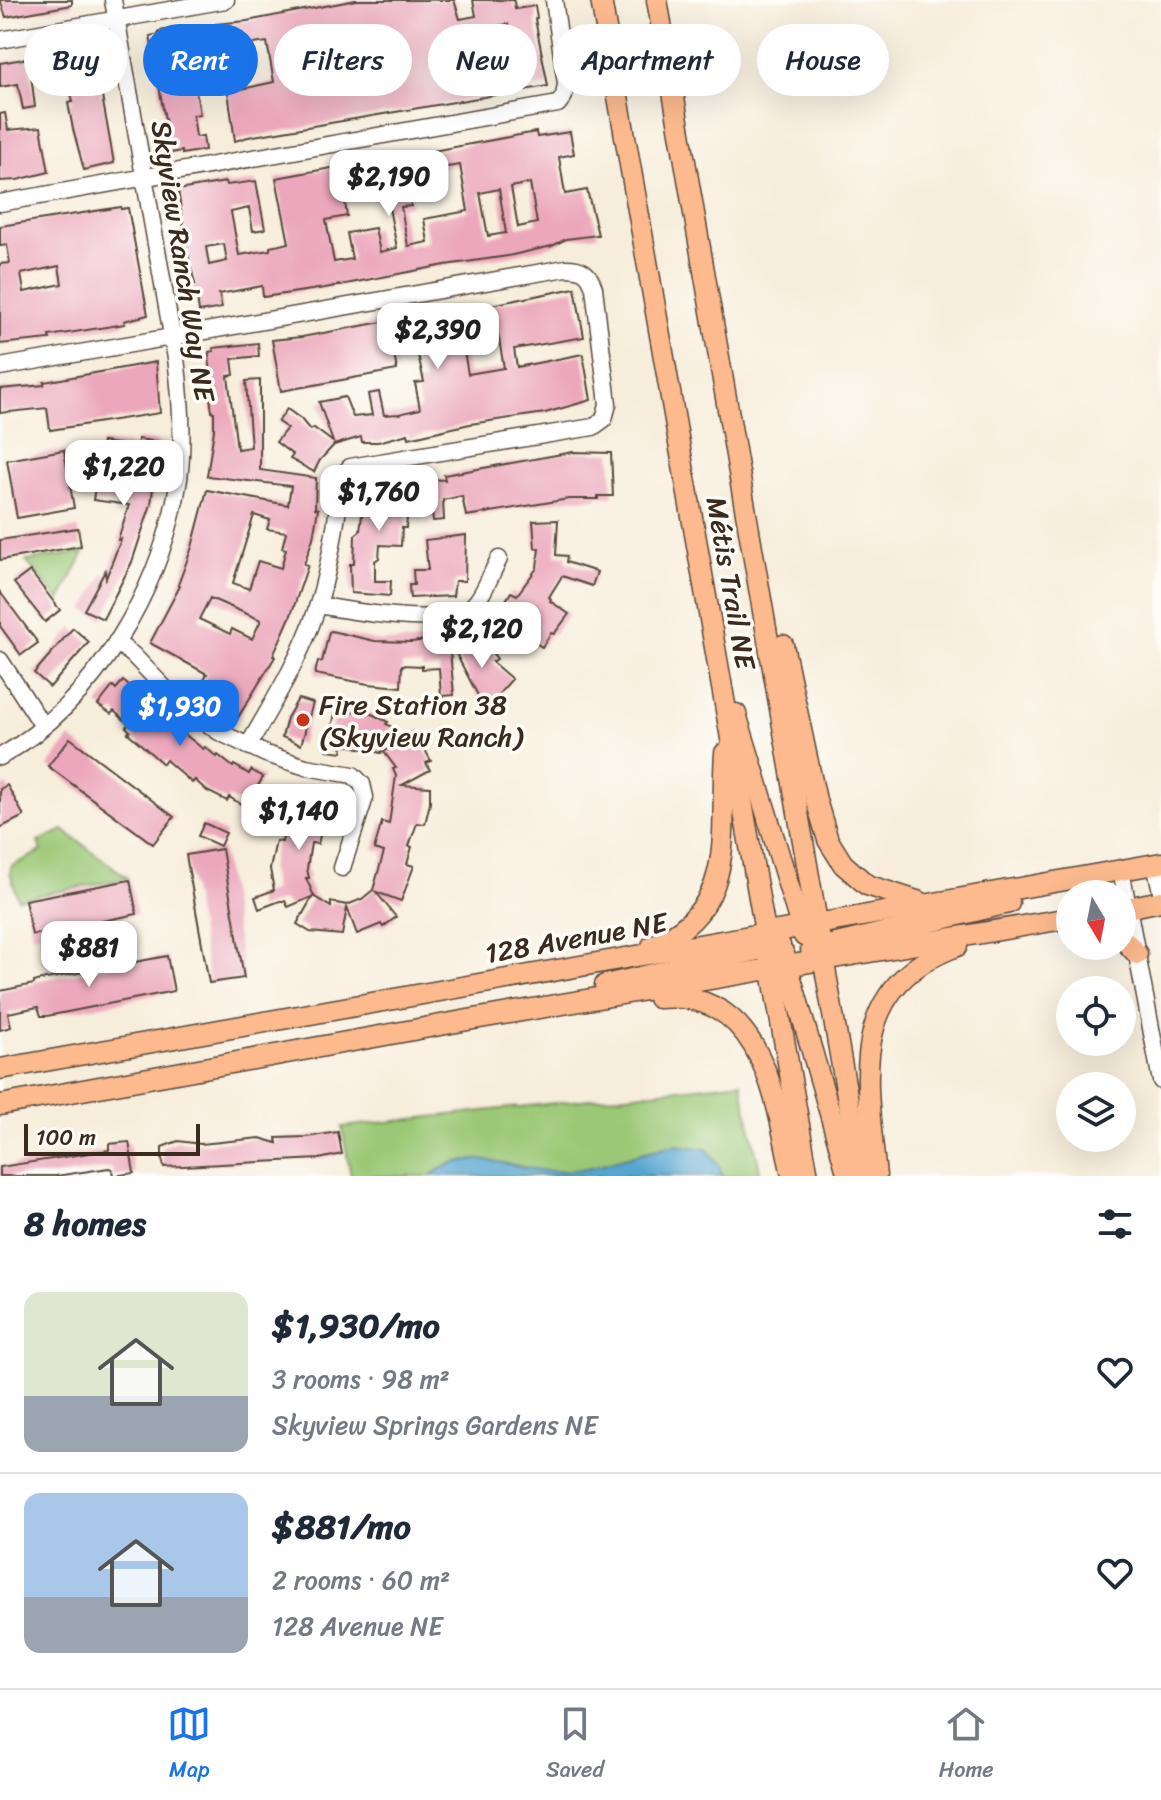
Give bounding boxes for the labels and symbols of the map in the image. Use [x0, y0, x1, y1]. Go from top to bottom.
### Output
street label: Skyview Ranch Way NE [137, 117, 230, 406]
pin: $2,190 [324, 150, 454, 218]
pin: $2,390 [373, 303, 503, 371]
pin: $1,220 [59, 440, 189, 508]
pin: $1,760 [314, 465, 444, 533]
street label: Métis Trail NE [692, 493, 771, 675]
pin: $2,120 [417, 602, 547, 670]
pin: $1,930 [115, 680, 245, 748]
place label: Fire Station 38 (Skyview Ranch) [319, 680, 523, 761]
marker: Fire Station 38 (Skyview Ranch) [294, 711, 312, 729]
pin: $1,140 [234, 784, 364, 852]
north arrow [1056, 880, 1136, 960]
street label: 128 Avenue NE [481, 898, 672, 978]
pin: $881 [42, 921, 136, 989]
scale bar [24, 1120, 200, 1156]

